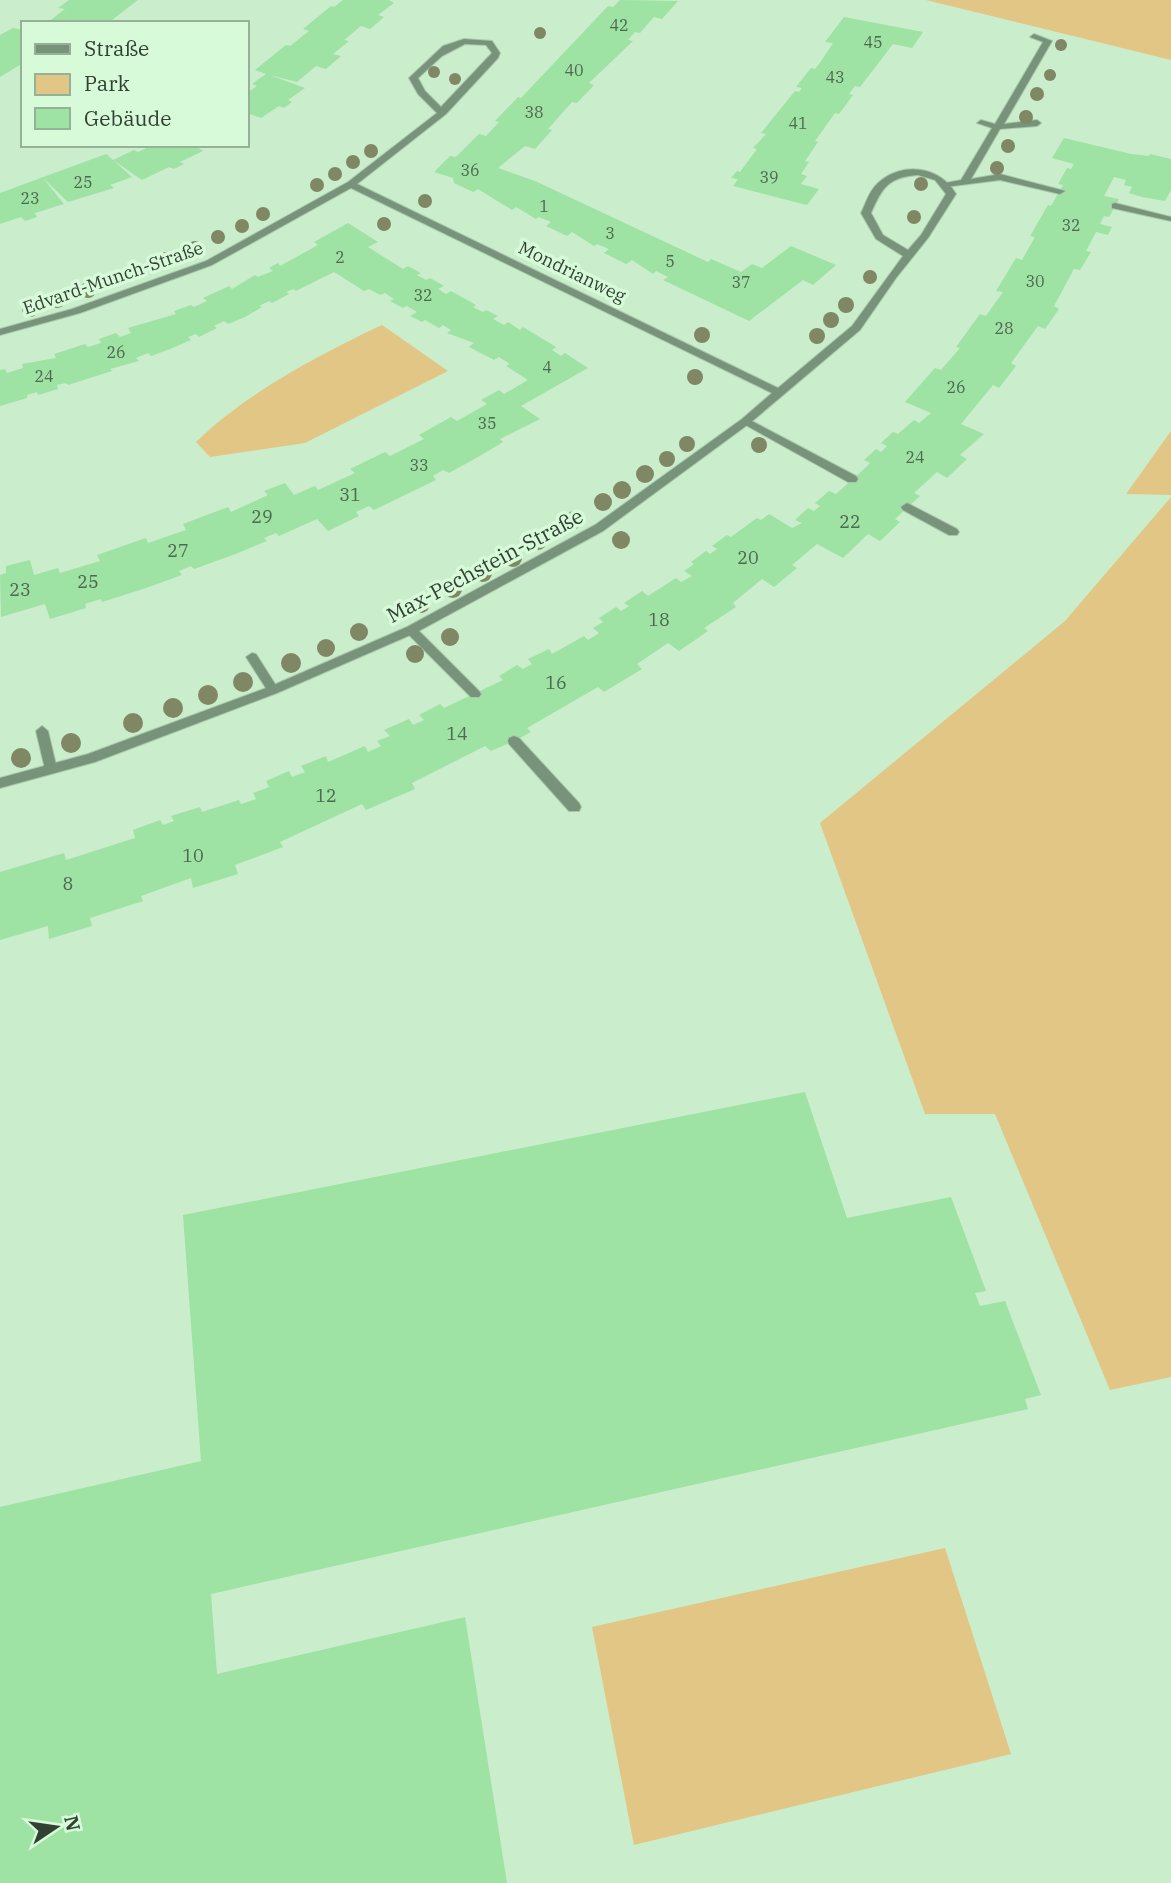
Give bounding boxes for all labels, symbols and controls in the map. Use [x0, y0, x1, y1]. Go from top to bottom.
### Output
house number: 42 [609, 15, 629, 35]
legend [21, 21, 248, 147]
house number: 45 [863, 32, 883, 52]
text: Straße [84, 34, 149, 62]
house number: 40 [564, 60, 584, 80]
house number: 43 [825, 67, 845, 87]
text: Park [84, 69, 131, 97]
house number: 38 [524, 102, 544, 122]
text: Gebäude [84, 104, 172, 132]
house number: 41 [788, 113, 808, 133]
house number: 36 [460, 160, 480, 180]
house number: 39 [759, 167, 779, 187]
house number: 25 [73, 172, 93, 192]
house number: 23 [20, 188, 40, 208]
house number: 1 [539, 196, 549, 216]
house number: 32 [1061, 215, 1081, 235]
house number: 3 [605, 223, 615, 243]
street label: Edvard-Munch-Straße [20, 236, 206, 319]
street label: Mondrianweg [515, 236, 630, 307]
house number: 2 [335, 247, 345, 267]
house number: 5 [665, 251, 675, 271]
house number: 30 [1025, 271, 1045, 291]
house number: 37 [731, 272, 751, 292]
house number: 32 [413, 285, 433, 305]
house number: 28 [994, 318, 1014, 338]
house number: 26 [106, 342, 126, 362]
house number: 4 [542, 357, 552, 377]
house number: 24 [34, 366, 54, 386]
house number: 26 [946, 377, 966, 397]
house number: 35 [477, 413, 497, 433]
house number: 24 [905, 447, 925, 467]
house number: 33 [409, 455, 429, 475]
house number: 31 [339, 483, 361, 506]
street label: Max-Pechstein-Straße [381, 501, 588, 629]
house number: 29 [251, 505, 273, 528]
house number: 22 [839, 510, 861, 533]
house number: 27 [167, 539, 189, 562]
house number: 20 [737, 546, 759, 569]
house number: 25 [77, 570, 99, 593]
house number: 23 [9, 578, 31, 601]
house number: 18 [648, 608, 670, 631]
house number: 16 [545, 671, 567, 694]
house number: 14 [446, 722, 468, 745]
house number: 12 [315, 784, 337, 807]
house number: 10 [182, 844, 204, 867]
house number: 8 [63, 872, 73, 895]
north arrow [21, 1792, 91, 1862]
text: N [59, 1813, 86, 1833]

